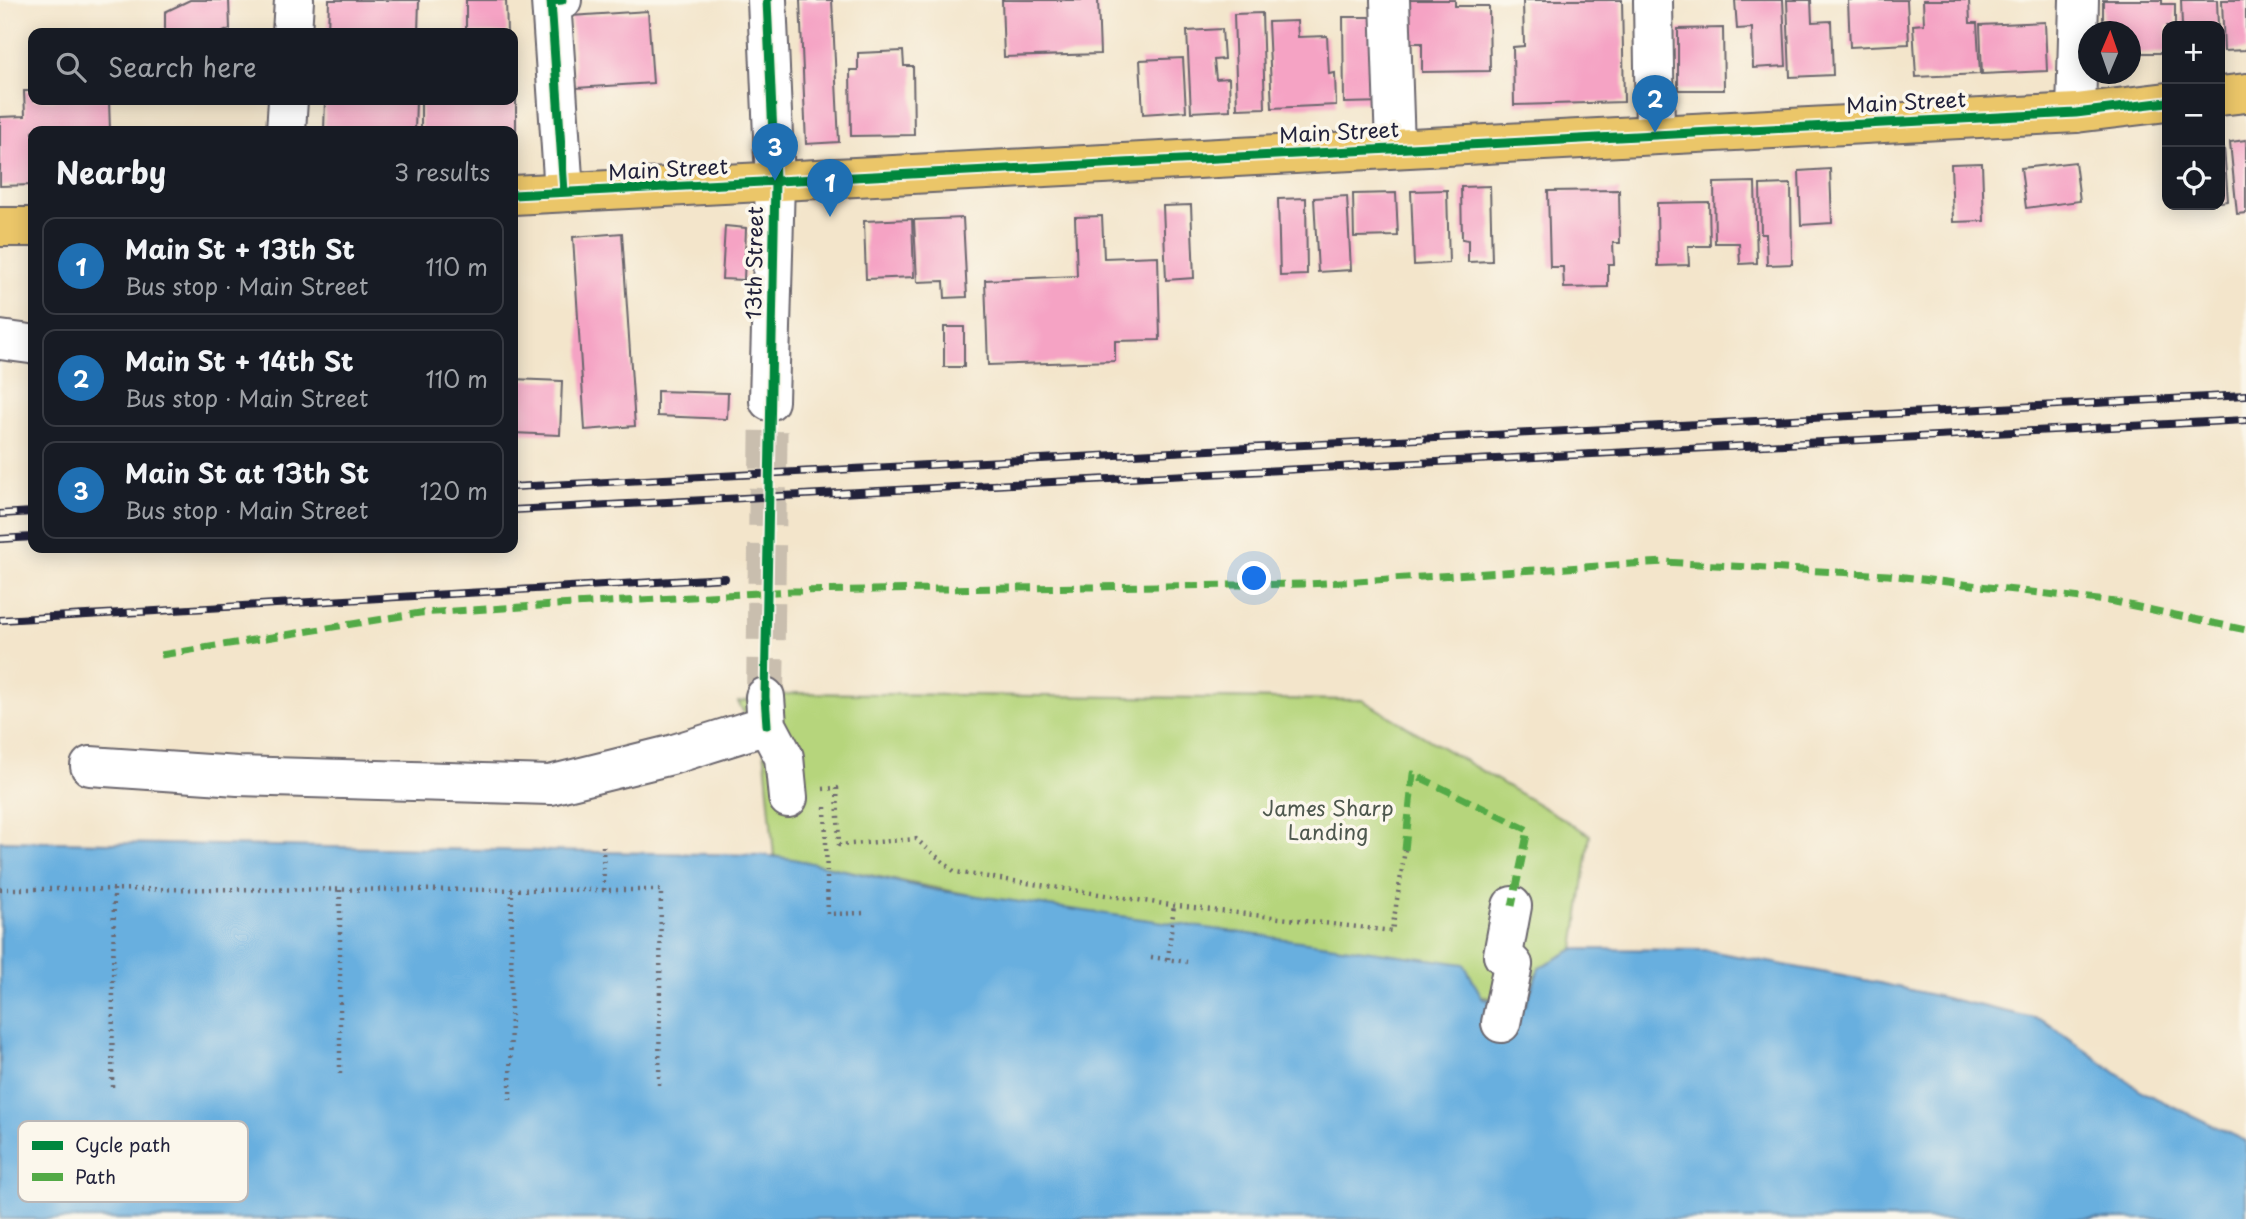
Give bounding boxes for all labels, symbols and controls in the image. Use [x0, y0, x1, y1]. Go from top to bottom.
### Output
north arrow [2078, 21, 2141, 84]
map controls [2162, 21, 2225, 210]
button: + [2162, 21, 2225, 84]
search box [28, 28, 518, 105]
text: Search here [108, 47, 257, 86]
icon: search [52, 48, 90, 86]
pin: 2 [1632, 75, 1678, 133]
street label: Main Street [1845, 82, 1967, 120]
button: − [2162, 84, 2225, 147]
street label: Main Street [1278, 112, 1400, 150]
pin: 3 [752, 123, 798, 181]
button: locate [2162, 147, 2225, 210]
text: Nearby [56, 149, 166, 194]
street label: Main Street [607, 149, 729, 187]
text: 3 results [394, 154, 490, 189]
pin: 1 [807, 159, 853, 217]
street label: 13th Street [736, 206, 770, 320]
text: Main St + 13th St [125, 229, 355, 268]
text: 1 [76, 249, 87, 284]
text: 110 m [426, 249, 488, 284]
text: Bus stop · Main Street [125, 268, 368, 303]
text: Main St + 14th St [125, 341, 354, 380]
text: 2 [73, 361, 89, 396]
text: 110 m [426, 361, 488, 396]
text: Bus stop · Main Street [125, 380, 368, 415]
text: Main St at 13th St [125, 453, 369, 492]
text: 3 [73, 473, 89, 508]
text: 120 m [420, 473, 488, 508]
text: Bus stop · Main Street [125, 492, 368, 527]
your location [1237, 561, 1271, 595]
park label: James Sharp Landing [1262, 791, 1394, 847]
legend [18, 1121, 248, 1202]
text: Cycle path [75, 1130, 171, 1158]
text: Path [75, 1162, 116, 1190]

